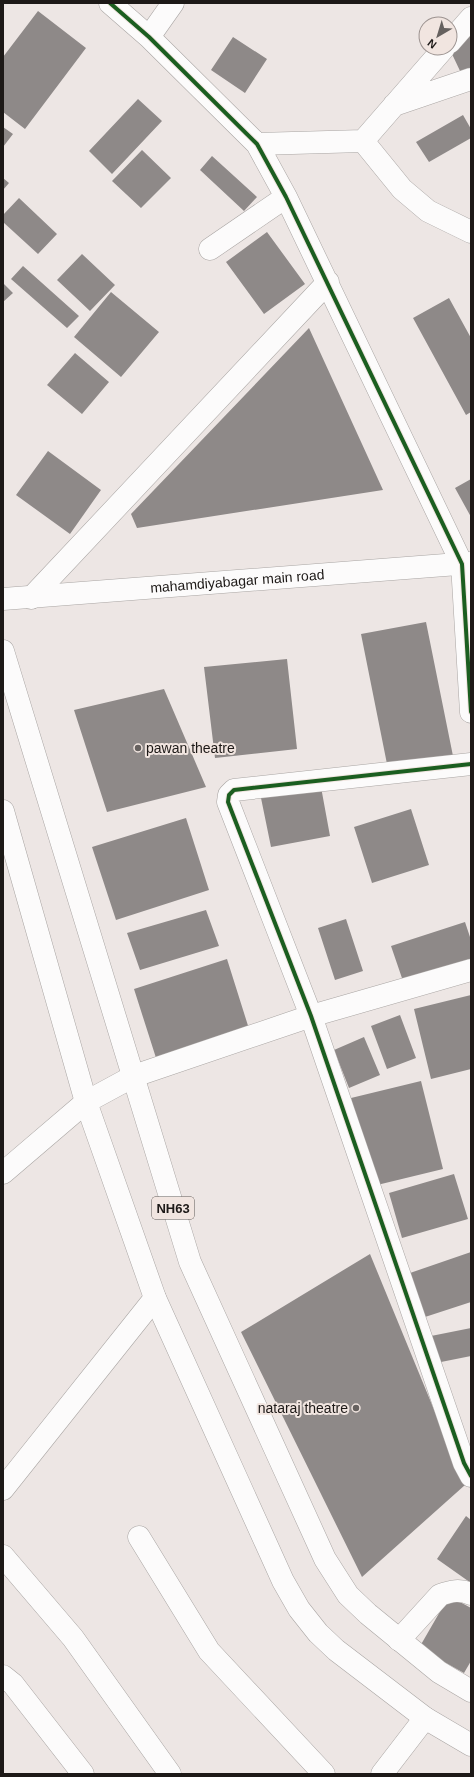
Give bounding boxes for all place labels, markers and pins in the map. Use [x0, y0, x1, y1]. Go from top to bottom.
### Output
place label: pawan theatre [146, 740, 235, 756]
marker: pawan theatre [133, 743, 143, 753]
place label: nataraj theatre [258, 1400, 348, 1416]
marker: nataraj theatre [351, 1403, 361, 1413]

